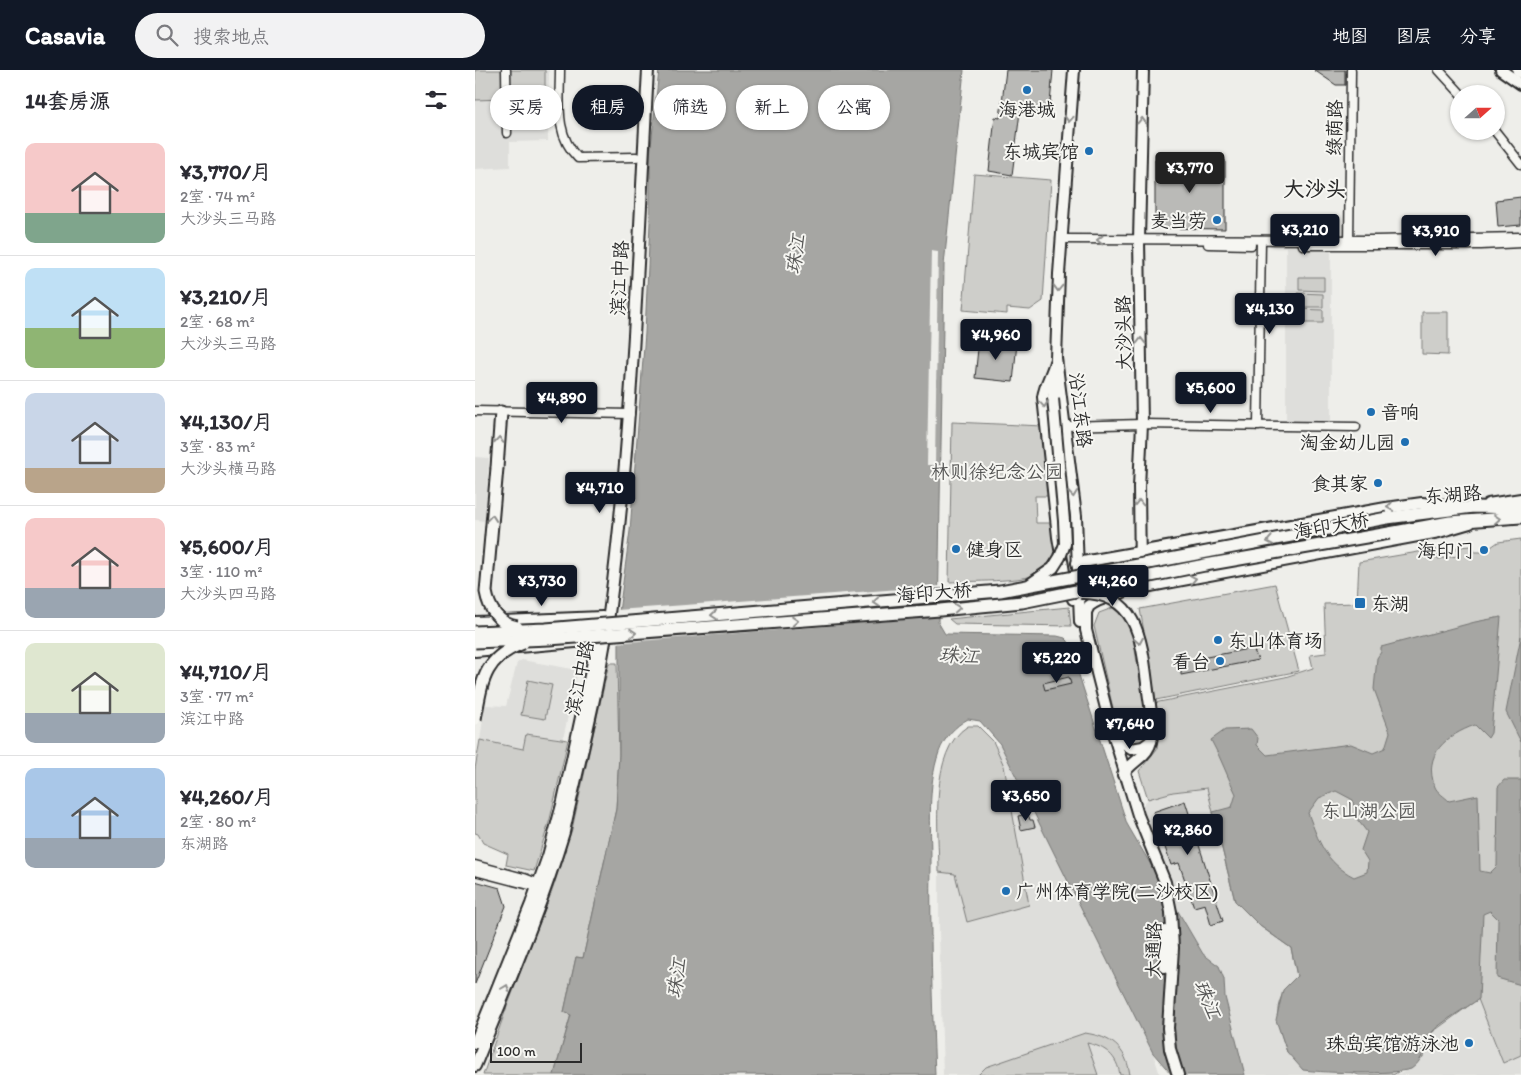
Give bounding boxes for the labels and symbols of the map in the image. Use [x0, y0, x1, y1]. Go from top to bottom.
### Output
marker: 海港城 [1021, 84, 1033, 96]
north arrow [1450, 85, 1505, 140]
place label: 海港城 [998, 98, 1056, 121]
street label: 绿荫路 [1323, 99, 1346, 157]
one-way arrow [1064, 115, 1075, 123]
one-way arrow [1136, 117, 1147, 125]
place label: 东城宾馆 [1003, 140, 1079, 163]
marker: 东城宾馆 [1083, 145, 1095, 157]
pin: ¥3,770 [1149, 152, 1231, 194]
district label: 大沙头 [1284, 176, 1347, 201]
place label: 麦当劳 [1150, 209, 1207, 232]
marker: 麦当劳 [1211, 214, 1223, 226]
pin: ¥3,210 [1264, 214, 1346, 256]
pin: ¥3,910 [1395, 214, 1477, 257]
water label: 珠江 [780, 231, 810, 276]
one-way arrow [1096, 235, 1104, 245]
street label: 滨江中路 [606, 239, 633, 317]
one-way arrow [1053, 284, 1064, 292]
pin: ¥4,130 [1229, 292, 1311, 335]
street label: 大沙头路 [1111, 295, 1136, 371]
pin: ¥4,960 [955, 318, 1037, 361]
one-way arrow [1136, 337, 1147, 345]
street label: 沿江东路 [1064, 371, 1097, 449]
pin: ¥5,600 [1170, 372, 1252, 414]
pin: ¥4,890 [521, 382, 603, 424]
one-way arrow [1038, 401, 1049, 409]
place label: 音响 [1381, 401, 1419, 424]
marker: 音响 [1365, 406, 1377, 418]
place label: 淘金幼儿园 [1300, 431, 1395, 454]
one-way arrow [493, 436, 504, 444]
marker: 淘金幼儿园 [1399, 436, 1411, 448]
park label: 林则徐纪念公园 [930, 460, 1064, 483]
pin: ¥4,710 [559, 472, 641, 514]
place label: 食其家 [1311, 472, 1368, 495]
marker: 食其家 [1372, 477, 1384, 489]
street label: 东湖路 [1424, 481, 1482, 508]
one-way arrow [1067, 490, 1078, 498]
one-way arrow [1134, 499, 1144, 507]
one-way arrow [1385, 502, 1394, 512]
street label: 海印大桥 [1292, 508, 1371, 543]
one-way arrow [486, 514, 497, 522]
one-way arrow [1493, 514, 1501, 525]
one-way arrow [1266, 536, 1275, 546]
place label: 健身区 [966, 538, 1023, 561]
place label: 海印门 [1417, 539, 1474, 562]
marker: 健身区 [950, 543, 962, 555]
marker: 海印门 [1478, 544, 1490, 556]
pin: ¥3,730 [501, 564, 583, 607]
pin: ¥4,260 [1072, 564, 1154, 607]
one-way arrow [1188, 574, 1197, 584]
street label: 海印大桥 [895, 578, 973, 607]
place label: 东湖 [1371, 592, 1409, 615]
one-way arrow [872, 596, 880, 607]
marker: 东湖 [1353, 596, 1367, 610]
one-way arrow [953, 603, 961, 614]
one-way arrow [710, 610, 718, 621]
one-way arrow [791, 615, 799, 626]
one-way arrow [629, 627, 637, 638]
place label: 东山体育场 [1228, 629, 1323, 652]
marker: 东山体育场 [1212, 634, 1224, 646]
one-way arrow [1134, 636, 1144, 645]
street label: 滨江中路 [560, 639, 599, 718]
water label: 珠江 [938, 642, 981, 668]
pin: ¥5,220 [1016, 642, 1098, 684]
place label: 看台 [1172, 650, 1210, 673]
marker: 看台 [1214, 655, 1226, 667]
pin: ¥7,640 [1089, 708, 1171, 750]
pin: ¥3,650 [985, 780, 1067, 822]
park label: 东山湖公园 [1321, 799, 1417, 822]
pin: ¥2,860 [1147, 814, 1229, 856]
place label: 广州体育学院(二沙校区) [1016, 880, 1218, 903]
marker: 广州体育学院(二沙校区) [1000, 885, 1012, 897]
street label: 大通路 [1142, 921, 1165, 979]
water label: 珠江 [661, 955, 691, 1000]
water label: 珠江 [1189, 976, 1227, 1023]
one-way arrow [500, 985, 510, 993]
place label: 珠岛宾馆游泳池 [1326, 1032, 1459, 1055]
marker: 珠岛宾馆游泳池 [1463, 1037, 1475, 1049]
scale bar [490, 1040, 583, 1063]

